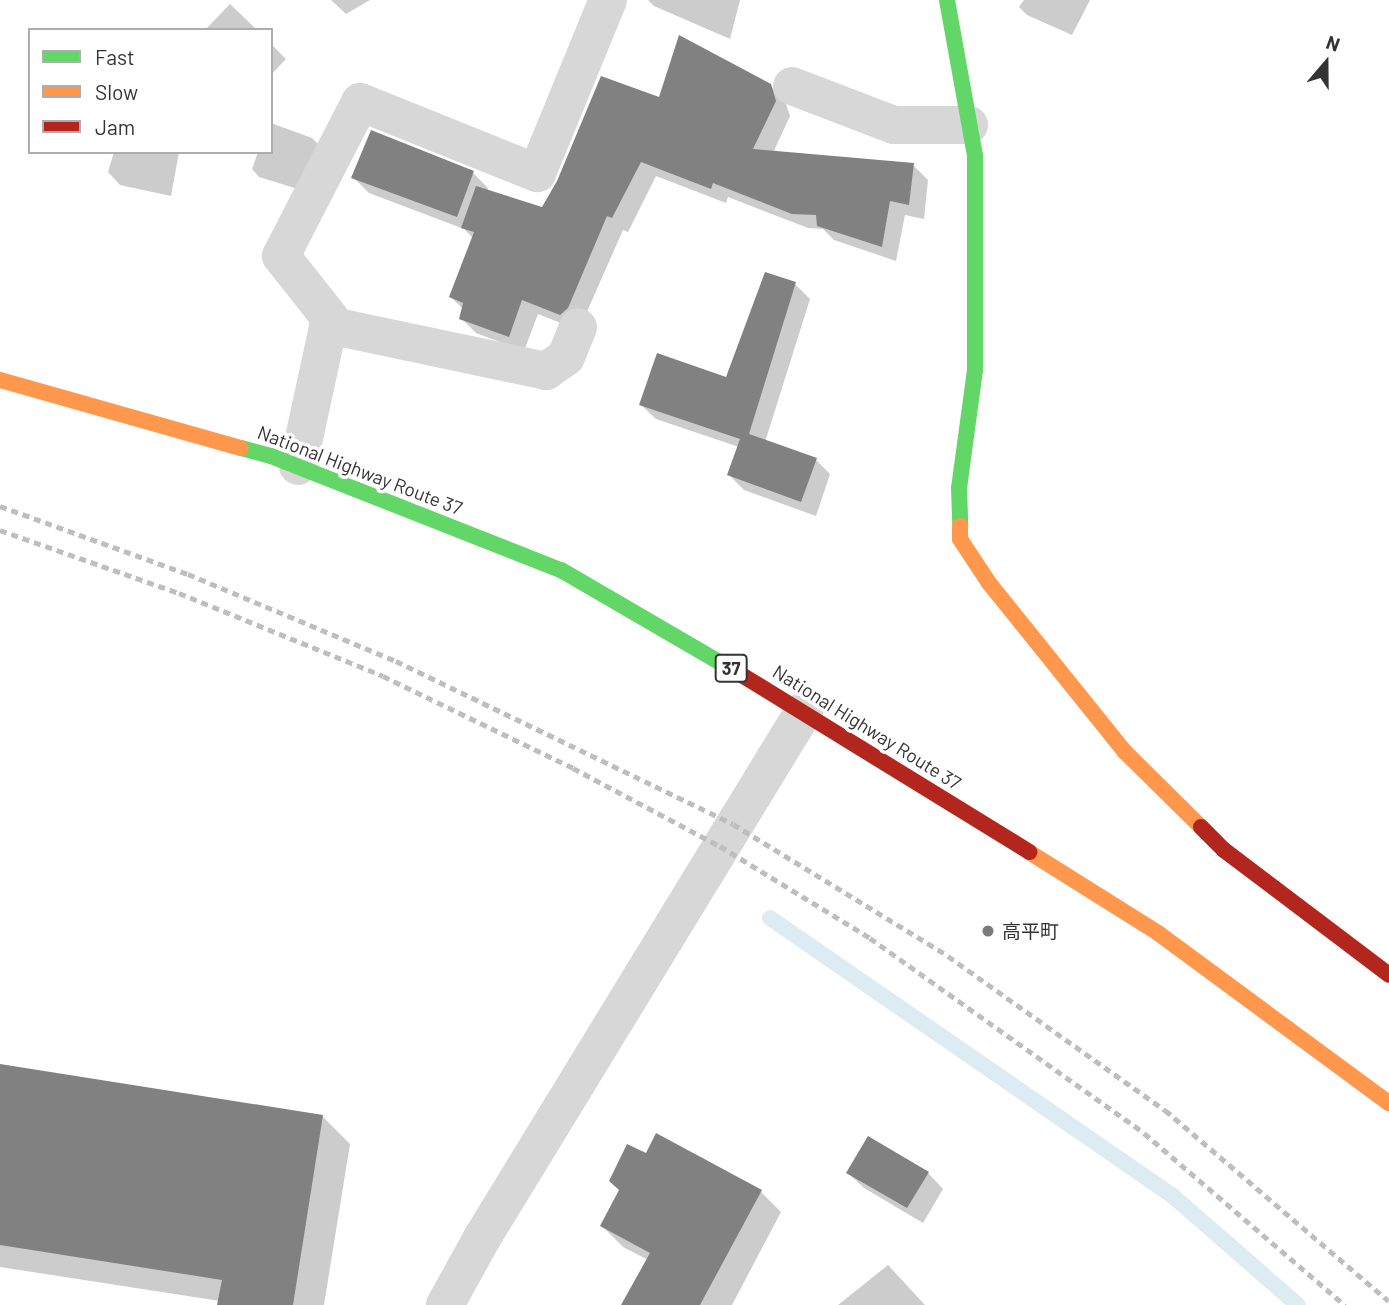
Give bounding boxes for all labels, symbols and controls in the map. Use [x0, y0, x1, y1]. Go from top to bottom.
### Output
legend [28, 28, 273, 154]
north arrow [1291, 28, 1361, 98]
text: N [1323, 30, 1343, 56]
text: Fast [95, 44, 135, 69]
text: Slow [95, 79, 138, 104]
text: Jam [95, 114, 135, 139]
street label: National Highway Route 37 [254, 420, 466, 520]
road number: 37 [714, 654, 748, 682]
street label: National Highway Route 37 [769, 660, 965, 794]
place label: 高平町 [1002, 920, 1059, 942]
marker: 高平町 [980, 923, 996, 939]

